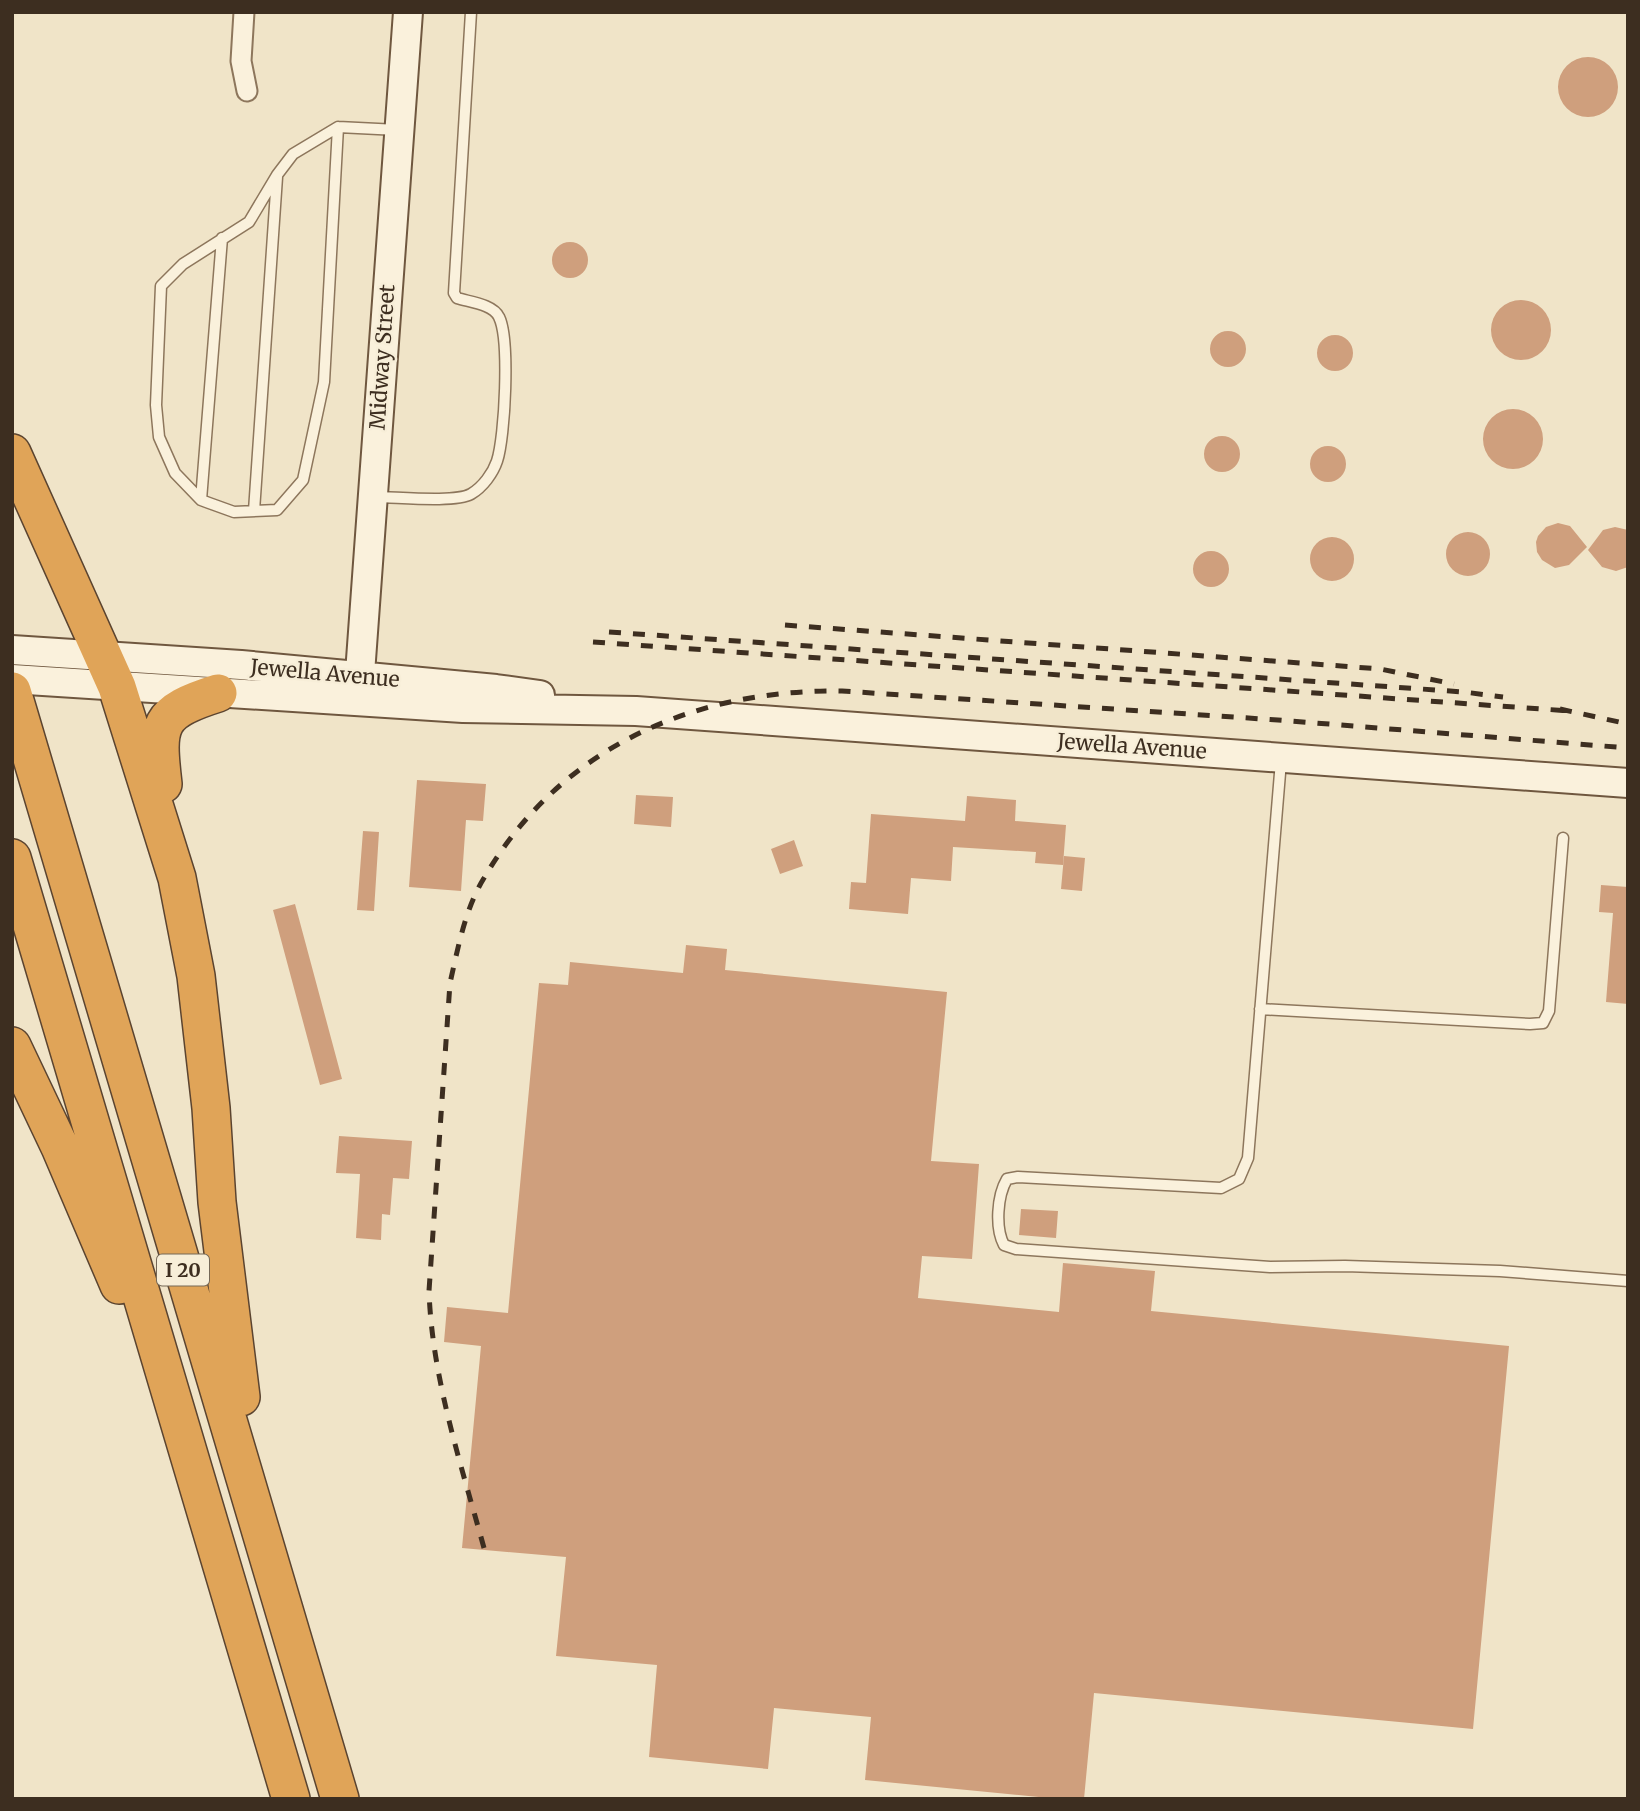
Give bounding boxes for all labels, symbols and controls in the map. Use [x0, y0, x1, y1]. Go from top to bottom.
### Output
street label: Midway Street [363, 283, 401, 431]
street label: Jewella Avenue [248, 653, 401, 693]
street label: Jewella Avenue [1055, 727, 1208, 765]
road number: I 20 [157, 1254, 209, 1286]

